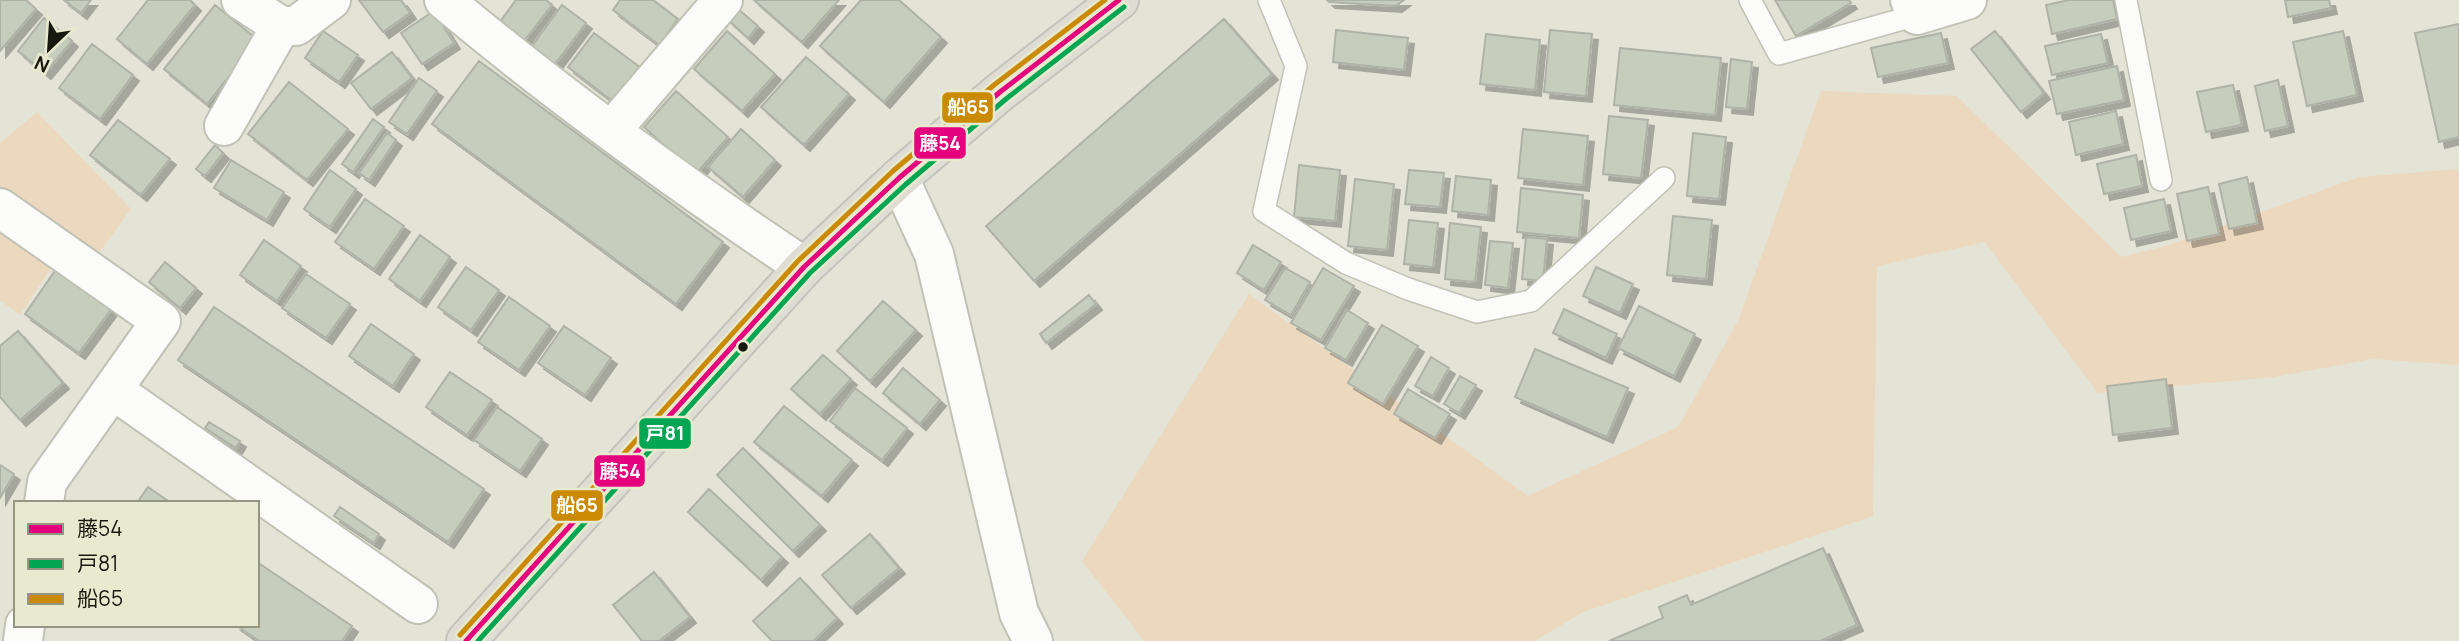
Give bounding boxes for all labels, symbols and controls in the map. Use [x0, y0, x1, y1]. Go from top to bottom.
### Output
north arrow [14, 14, 84, 84]
text: N [30, 50, 53, 79]
line badge: 船65 [941, 91, 994, 124]
text: 船65 [947, 94, 989, 120]
line badge: 藤54 [913, 126, 967, 160]
text: 藤54 [919, 130, 961, 156]
unlabelled marker [736, 340, 750, 354]
line badge: 戸81 [638, 417, 692, 450]
text: 戸81 [646, 420, 684, 446]
line badge: 藤54 [593, 454, 646, 488]
text: 藤54 [599, 458, 641, 484]
line badge: 船65 [550, 489, 604, 522]
text: 船65 [556, 492, 598, 518]
legend [14, 501, 259, 627]
text: 藤54 [77, 514, 123, 542]
text: 戸81 [77, 549, 118, 577]
text: 船65 [77, 584, 123, 612]

